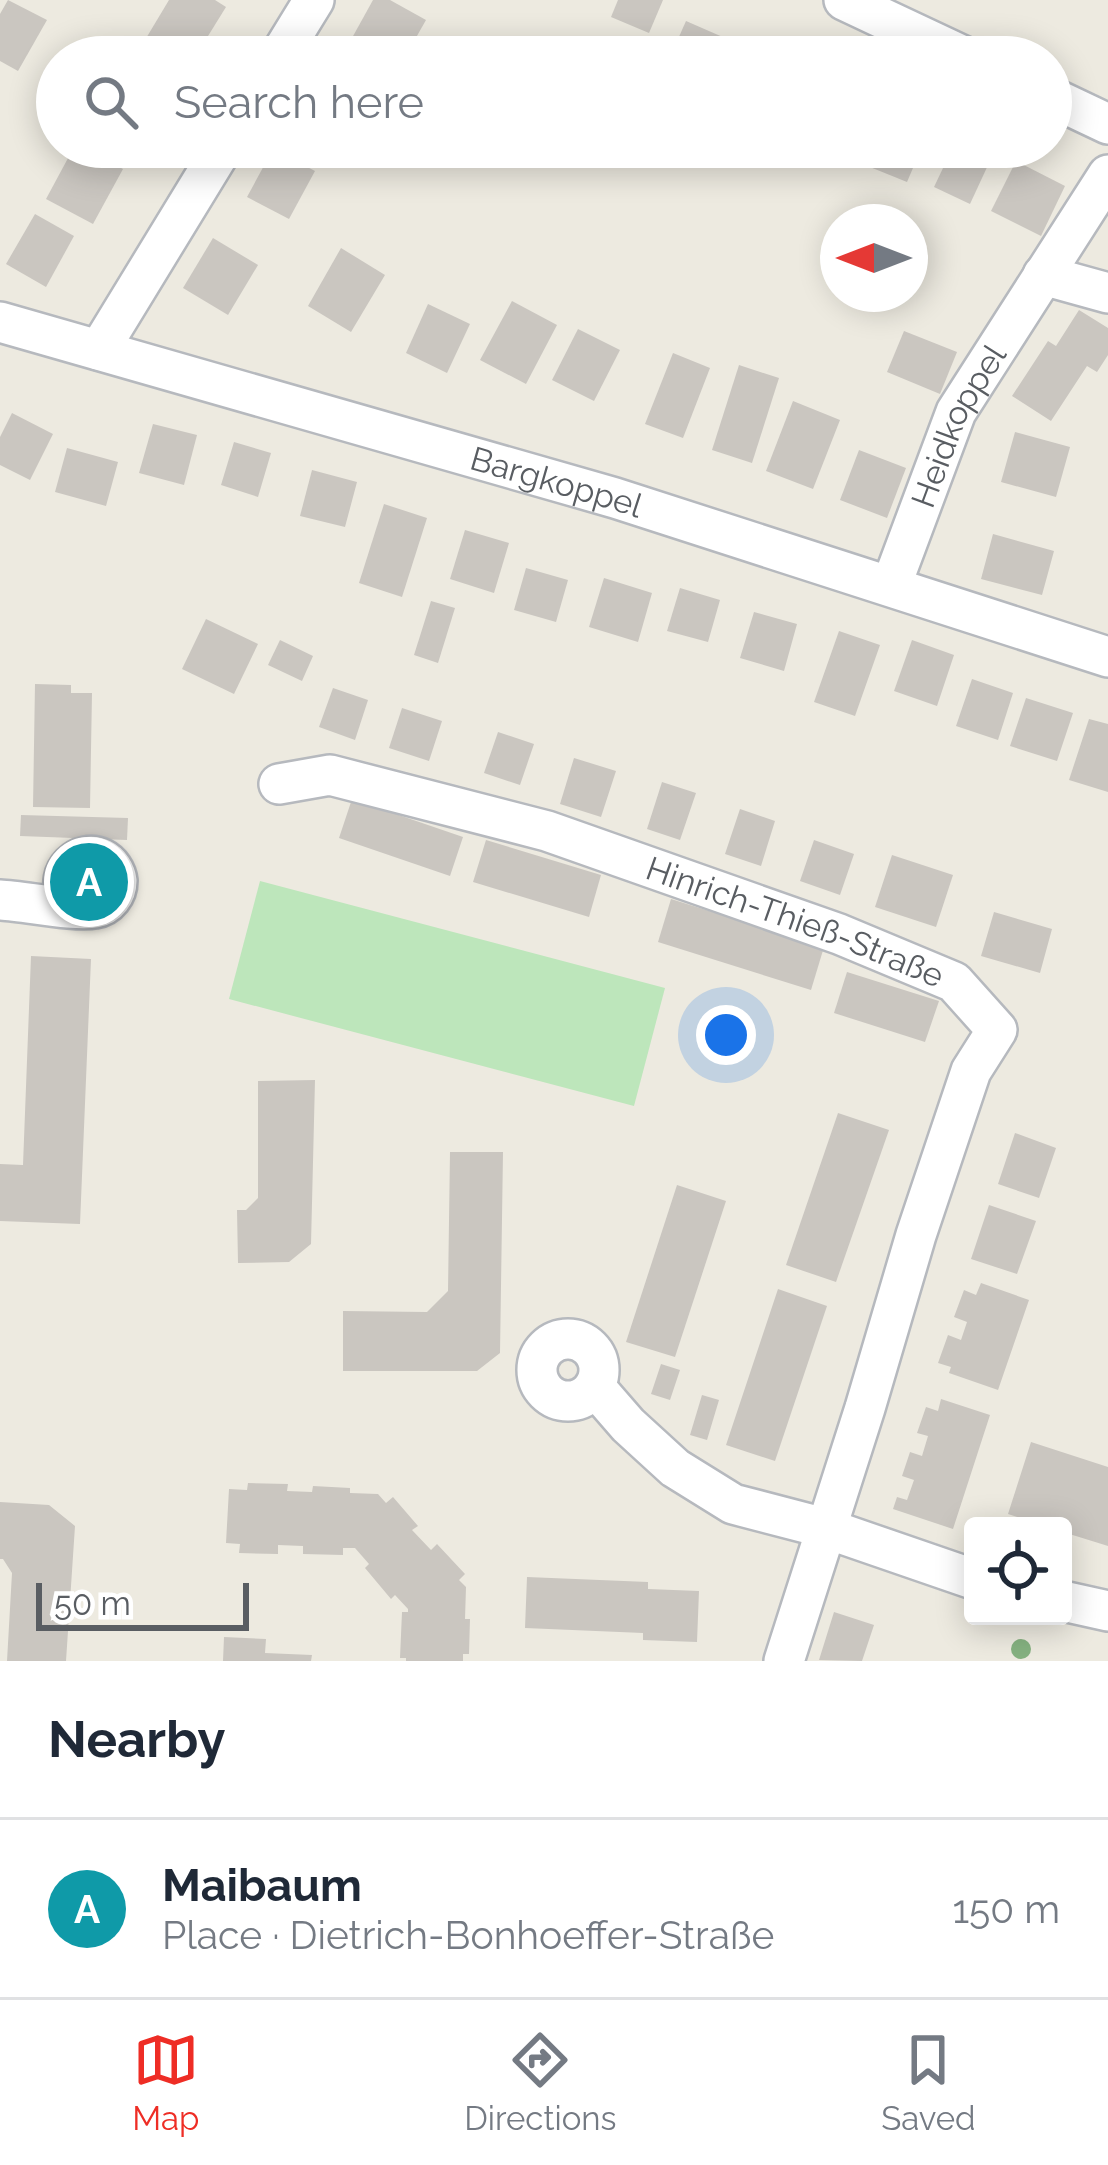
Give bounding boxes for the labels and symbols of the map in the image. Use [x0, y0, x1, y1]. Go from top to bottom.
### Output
north arrow [820, 204, 928, 312]
street label: Heidkoppel [903, 336, 1015, 513]
street label: Bargkoppel [466, 439, 648, 526]
pin: A [50, 837, 128, 927]
street label: Hinrich-Thieß-Straße [641, 849, 950, 996]
your location [696, 1005, 756, 1065]
scale bar [36, 1577, 249, 1630]

